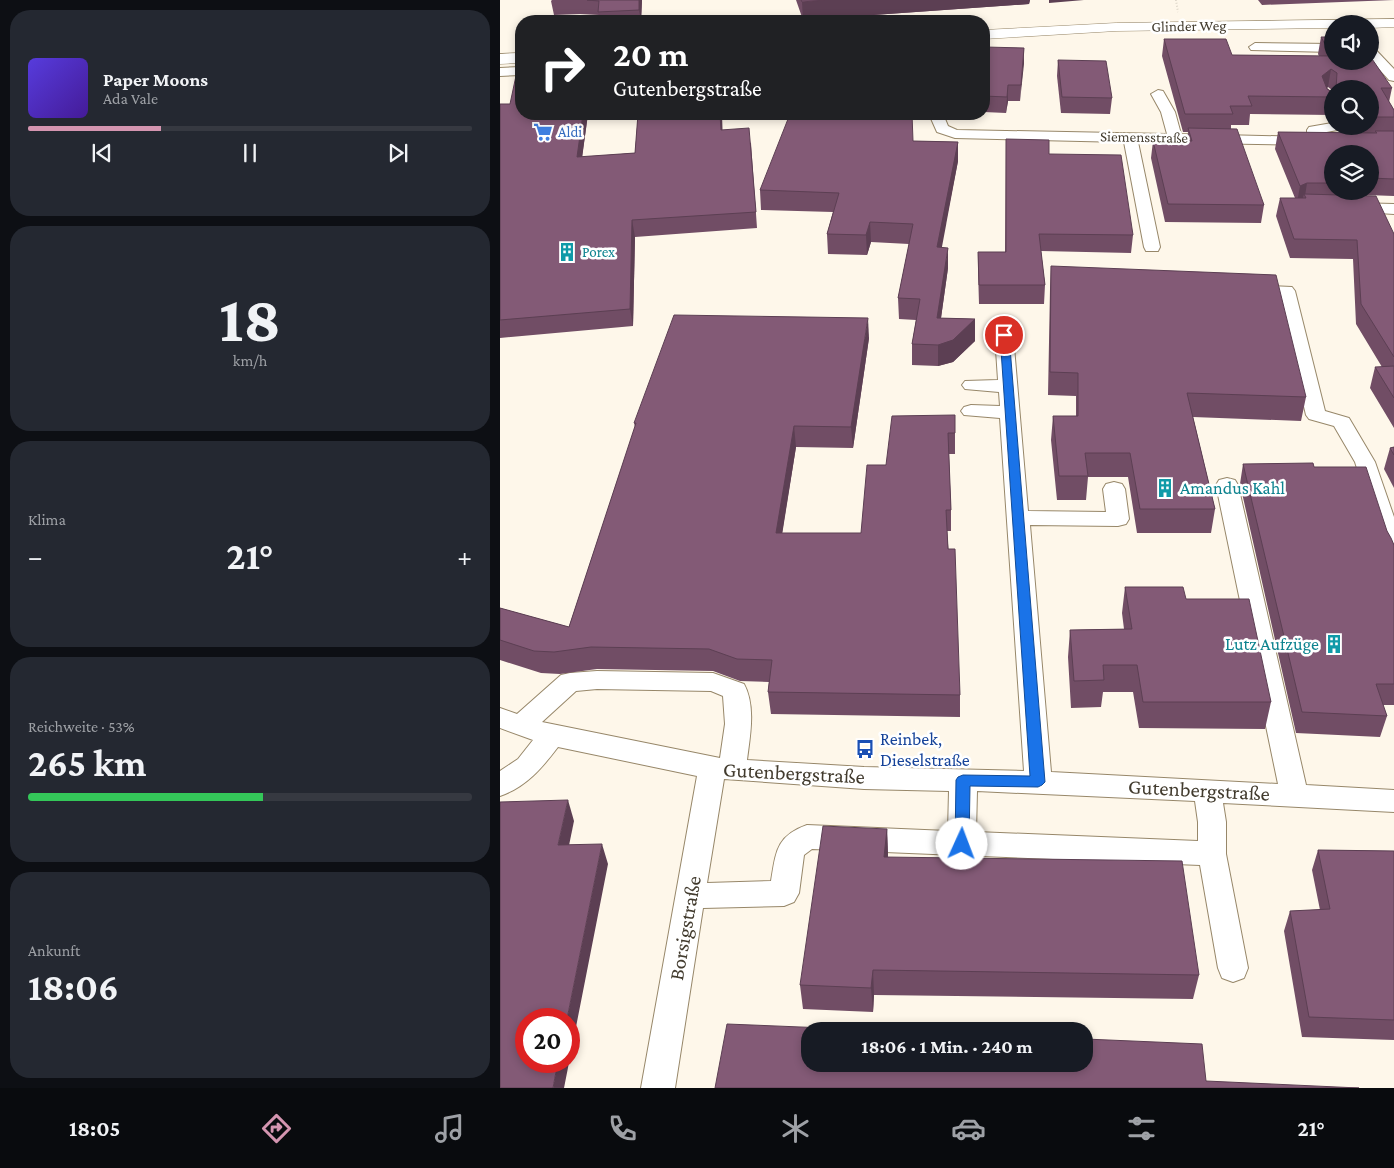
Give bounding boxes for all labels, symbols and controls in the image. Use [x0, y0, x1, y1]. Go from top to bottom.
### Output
map controls [1324, 15, 1379, 200]
button: sound [1324, 15, 1379, 70]
street label: Glinder Weg [1151, 17, 1227, 36]
icon: right [530, 35, 595, 100]
text: 20 m [613, 35, 688, 74]
text: Paper Moons [103, 69, 208, 90]
text: Gutenbergstraße [613, 76, 762, 101]
button: search [1324, 80, 1379, 135]
text: Ada Vale [103, 90, 158, 107]
supermarket icon: Aldi [532, 121, 554, 143]
place label: Aldi [558, 124, 582, 140]
street label: Siemensstraße [1100, 128, 1188, 146]
icon: previous [88, 139, 116, 167]
icon: pause [236, 139, 264, 167]
icon: next [384, 139, 412, 167]
button: layers [1324, 145, 1379, 200]
building icon: Porex [556, 241, 578, 263]
place label: Porex [582, 244, 615, 260]
text: 18 [219, 283, 281, 355]
pin [983, 314, 1025, 356]
icon: arrive [990, 321, 1018, 349]
text: km/h [233, 352, 267, 369]
building icon: Amandus Kahl [1154, 477, 1176, 499]
place label: Amandus Kahl [1180, 478, 1285, 498]
text: Klima [28, 511, 66, 528]
text: 21° [226, 535, 274, 577]
text: − [28, 541, 43, 572]
text: + [457, 541, 472, 572]
building icon: Lutz Aufzüge [1323, 633, 1345, 655]
place label: Lutz Aufzüge [1225, 634, 1319, 654]
text: Reichweite · 53% [28, 718, 135, 735]
place label: Reinbek, Dieselstraße [880, 729, 970, 770]
bus stop icon: Reinbek, Dieselstraße [854, 738, 876, 760]
text: 265 km [28, 742, 146, 784]
street label: Gutenbergstraße [723, 757, 865, 789]
street label: Gutenbergstraße [1128, 774, 1270, 806]
position arrow [935, 817, 987, 869]
street label: Borsigstraße [664, 874, 706, 982]
text: Ankunft [28, 942, 80, 959]
text: 18:06 [28, 966, 119, 1008]
speed limit sign: 20 [515, 1008, 580, 1073]
text: 18:06 · 1 Min. · 240 m [861, 1036, 1033, 1057]
icon: directions [259, 1111, 294, 1146]
icon: music [432, 1111, 467, 1146]
icon: phone [605, 1111, 640, 1146]
icon: climate [778, 1111, 813, 1146]
icon: car [951, 1111, 986, 1146]
icon: filters [1124, 1111, 1159, 1146]
text: 18:05 [69, 1116, 120, 1141]
text: 21° [1297, 1116, 1325, 1141]

